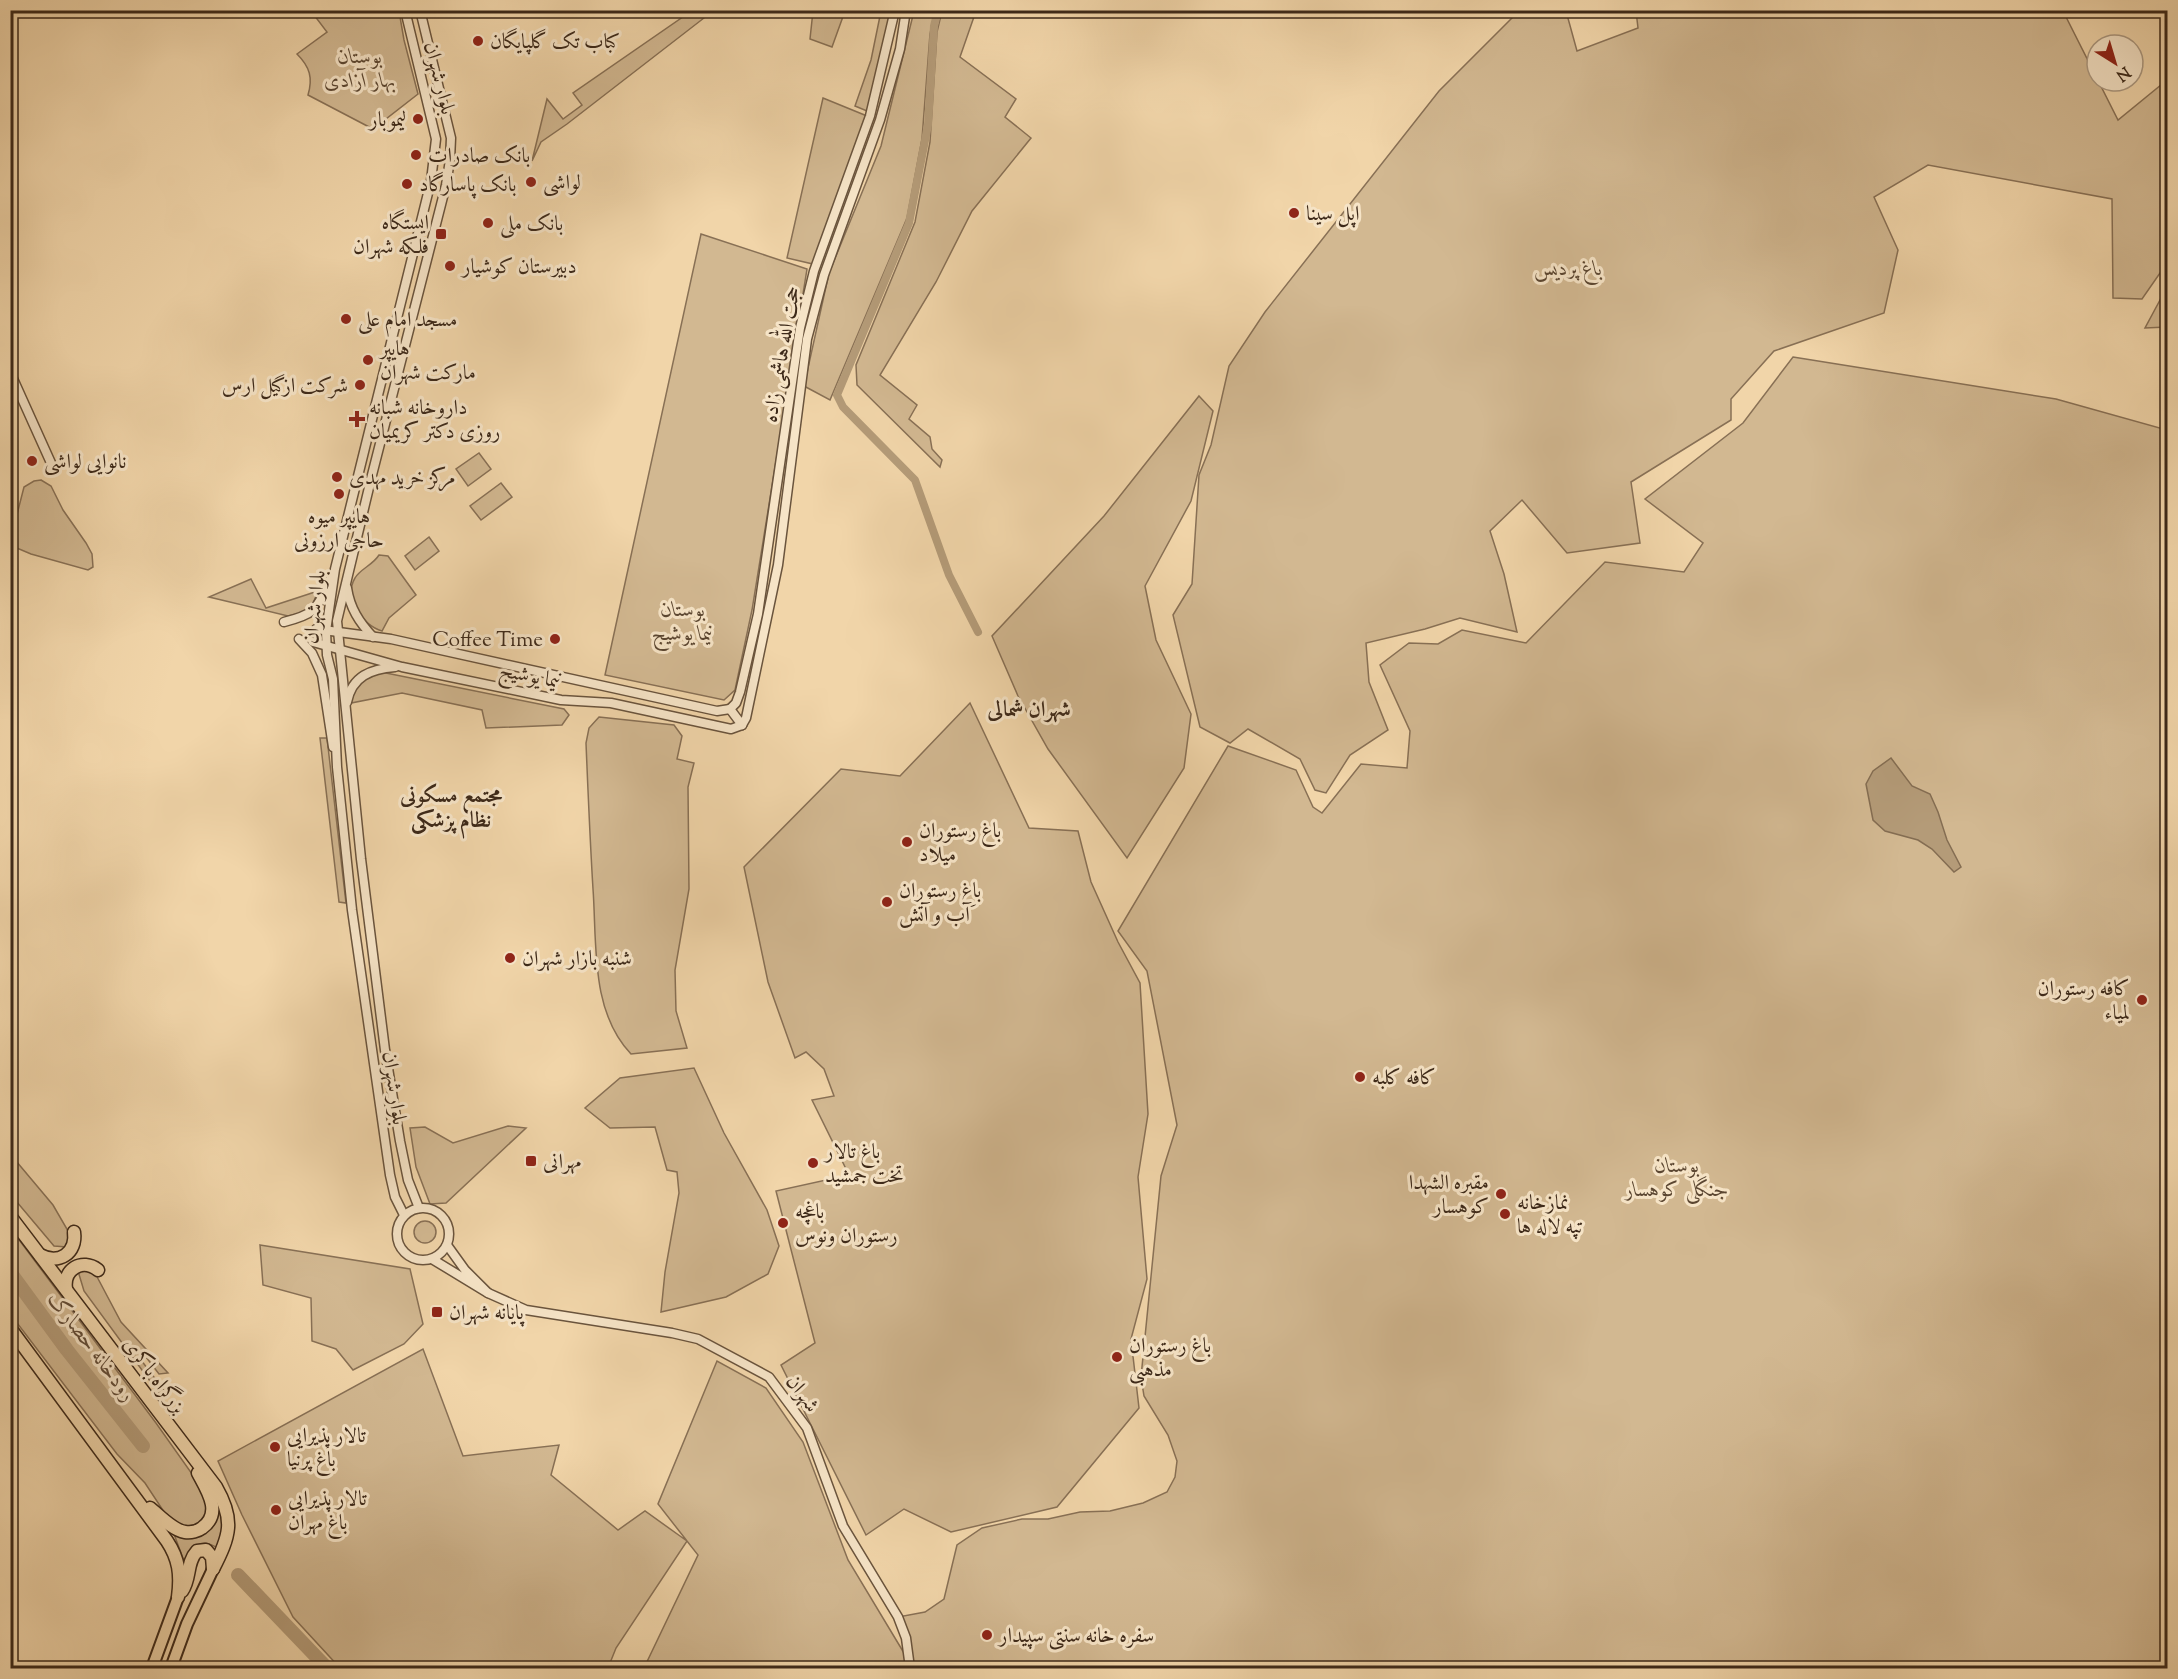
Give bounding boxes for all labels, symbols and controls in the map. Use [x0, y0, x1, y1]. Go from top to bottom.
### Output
place label: کباب تک گلپایگان [490, 28, 620, 58]
north arrow [2085, 33, 2145, 93]
marker: کباب تک گلپایگان [471, 34, 485, 48]
street label: بلوار شهران [415, 39, 462, 118]
park label: بوستان بهار آزادی [324, 43, 396, 97]
text: N [2110, 60, 2135, 86]
place label: لیموبار [367, 106, 406, 136]
marker: لیموبار [411, 112, 425, 126]
place label: بانک صادرات [428, 142, 530, 172]
marker: بانک صادرات [409, 148, 423, 162]
place label: لواشی [543, 169, 581, 199]
place label: بانک پاسارگاد [419, 171, 517, 201]
marker: لواشی [524, 175, 538, 189]
marker: بانک پاسارگاد [400, 177, 414, 191]
place label: اپل سینا [1306, 200, 1360, 230]
marker: اپل سینا [1287, 206, 1301, 220]
place label: ایستگاه فلکه شهران [353, 209, 429, 263]
place label: بانک ملی [500, 210, 563, 240]
marker: بانک ملی [481, 216, 495, 230]
marker: ایستگاه فلکه شهران [434, 227, 448, 241]
place label: دبیرستان کوشیار [460, 253, 577, 283]
park label: باغ پردیس [1534, 255, 1602, 286]
marker: دبیرستان کوشیار [443, 259, 457, 273]
street label: حجت الله هاشمی زاده [752, 283, 810, 425]
place label: مسجد امام علی [358, 306, 457, 337]
marker: مسجد امام علی [339, 312, 353, 326]
place label: هایپر مارکت شهران [378, 335, 476, 389]
marker: هایپر مارکت شهران [361, 353, 375, 367]
place label: شرکت ازگیل ارس [222, 372, 348, 402]
marker: شرکت ازگیل ارس [353, 378, 367, 392]
place label: داروخانه شبانه روزی دکتر کریمیان [369, 394, 500, 448]
marker: داروخانه شبانه روزی دکتر کریمیان [350, 412, 364, 426]
place label: نانوایی لواشی [44, 448, 127, 478]
marker: نانوایی لواشی [25, 454, 39, 468]
place label: مرکز خرید مهدی [349, 464, 456, 494]
marker: مرکز خرید مهدی [330, 470, 344, 484]
marker: هایپر میوه حاجی ارزونی [332, 487, 346, 501]
place label: هایپر میوه حاجی ارزونی [294, 503, 384, 557]
street label: بلوار شهران [297, 569, 335, 646]
park label: بوستان نیما یوشیج [652, 596, 714, 652]
place label: Coffee Time [432, 626, 543, 656]
marker: Coffee Time [548, 632, 562, 646]
street label: نیما یوشیج [496, 656, 563, 700]
district label: شهران شمالی [986, 695, 1071, 727]
district label: مجتمع مسکونی نظام پزشکی [399, 781, 503, 839]
place label: باغ رستوران میلاد [919, 817, 1001, 871]
marker: باغ رستوران میلاد [900, 835, 914, 849]
place label: باغ رستوران آب و آتش [899, 877, 981, 931]
marker: باغ رستوران آب و آتش [880, 895, 894, 909]
place label: شنبه بازار شهران [522, 945, 632, 975]
marker: شنبه بازار شهران [503, 951, 517, 965]
place label: کافه رستوران لمیاء [2037, 975, 2130, 1029]
marker: کافه رستوران لمیاء [2135, 993, 2149, 1007]
street label: بلوار شهران [373, 1050, 413, 1127]
place label: کافه کلبه [1372, 1064, 1436, 1094]
marker: کافه کلبه [1353, 1070, 1367, 1084]
place label: باغ تالار تخت جمشید [823, 1138, 904, 1192]
place label: مهرانی [543, 1148, 581, 1178]
park label: بوستان جنگلی کوهسار [1623, 1152, 1729, 1206]
marker: مهرانی [524, 1154, 538, 1168]
marker: باغ تالار تخت جمشید [806, 1156, 820, 1170]
place label: مقبره الشهدا کوهسار [1409, 1169, 1489, 1223]
marker: مقبره الشهدا کوهسار [1494, 1187, 1508, 1201]
place label: نمازخانه تپه لاله ها [1517, 1189, 1583, 1243]
place label: باغچه رستوران ونوس [795, 1198, 898, 1252]
marker: نمازخانه تپه لاله ها [1498, 1207, 1512, 1221]
marker: باغچه رستوران ونوس [776, 1216, 790, 1230]
water label: رودخانه حصارک [39, 1286, 143, 1410]
place label: پایانه شهران [449, 1299, 525, 1329]
marker: پایانه شهران [430, 1305, 444, 1319]
street label: بزرگراه باکری [115, 1331, 193, 1421]
place label: باغ رستوران مذهبی [1129, 1332, 1211, 1386]
marker: باغ رستوران مذهبی [1110, 1350, 1124, 1364]
street label: شهران [777, 1369, 826, 1419]
place label: تالار پذیرایی باغ پرنیا [287, 1422, 367, 1477]
marker: تالار پذیرایی باغ پرنیا [268, 1440, 282, 1454]
place label: تالار پذیرایی باغ مهران [288, 1485, 368, 1540]
marker: تالار پذیرایی باغ مهران [269, 1503, 283, 1517]
place label: سفره خانه سنتی سپیدار [997, 1622, 1154, 1652]
marker: سفره خانه سنتی سپیدار [980, 1628, 994, 1642]

